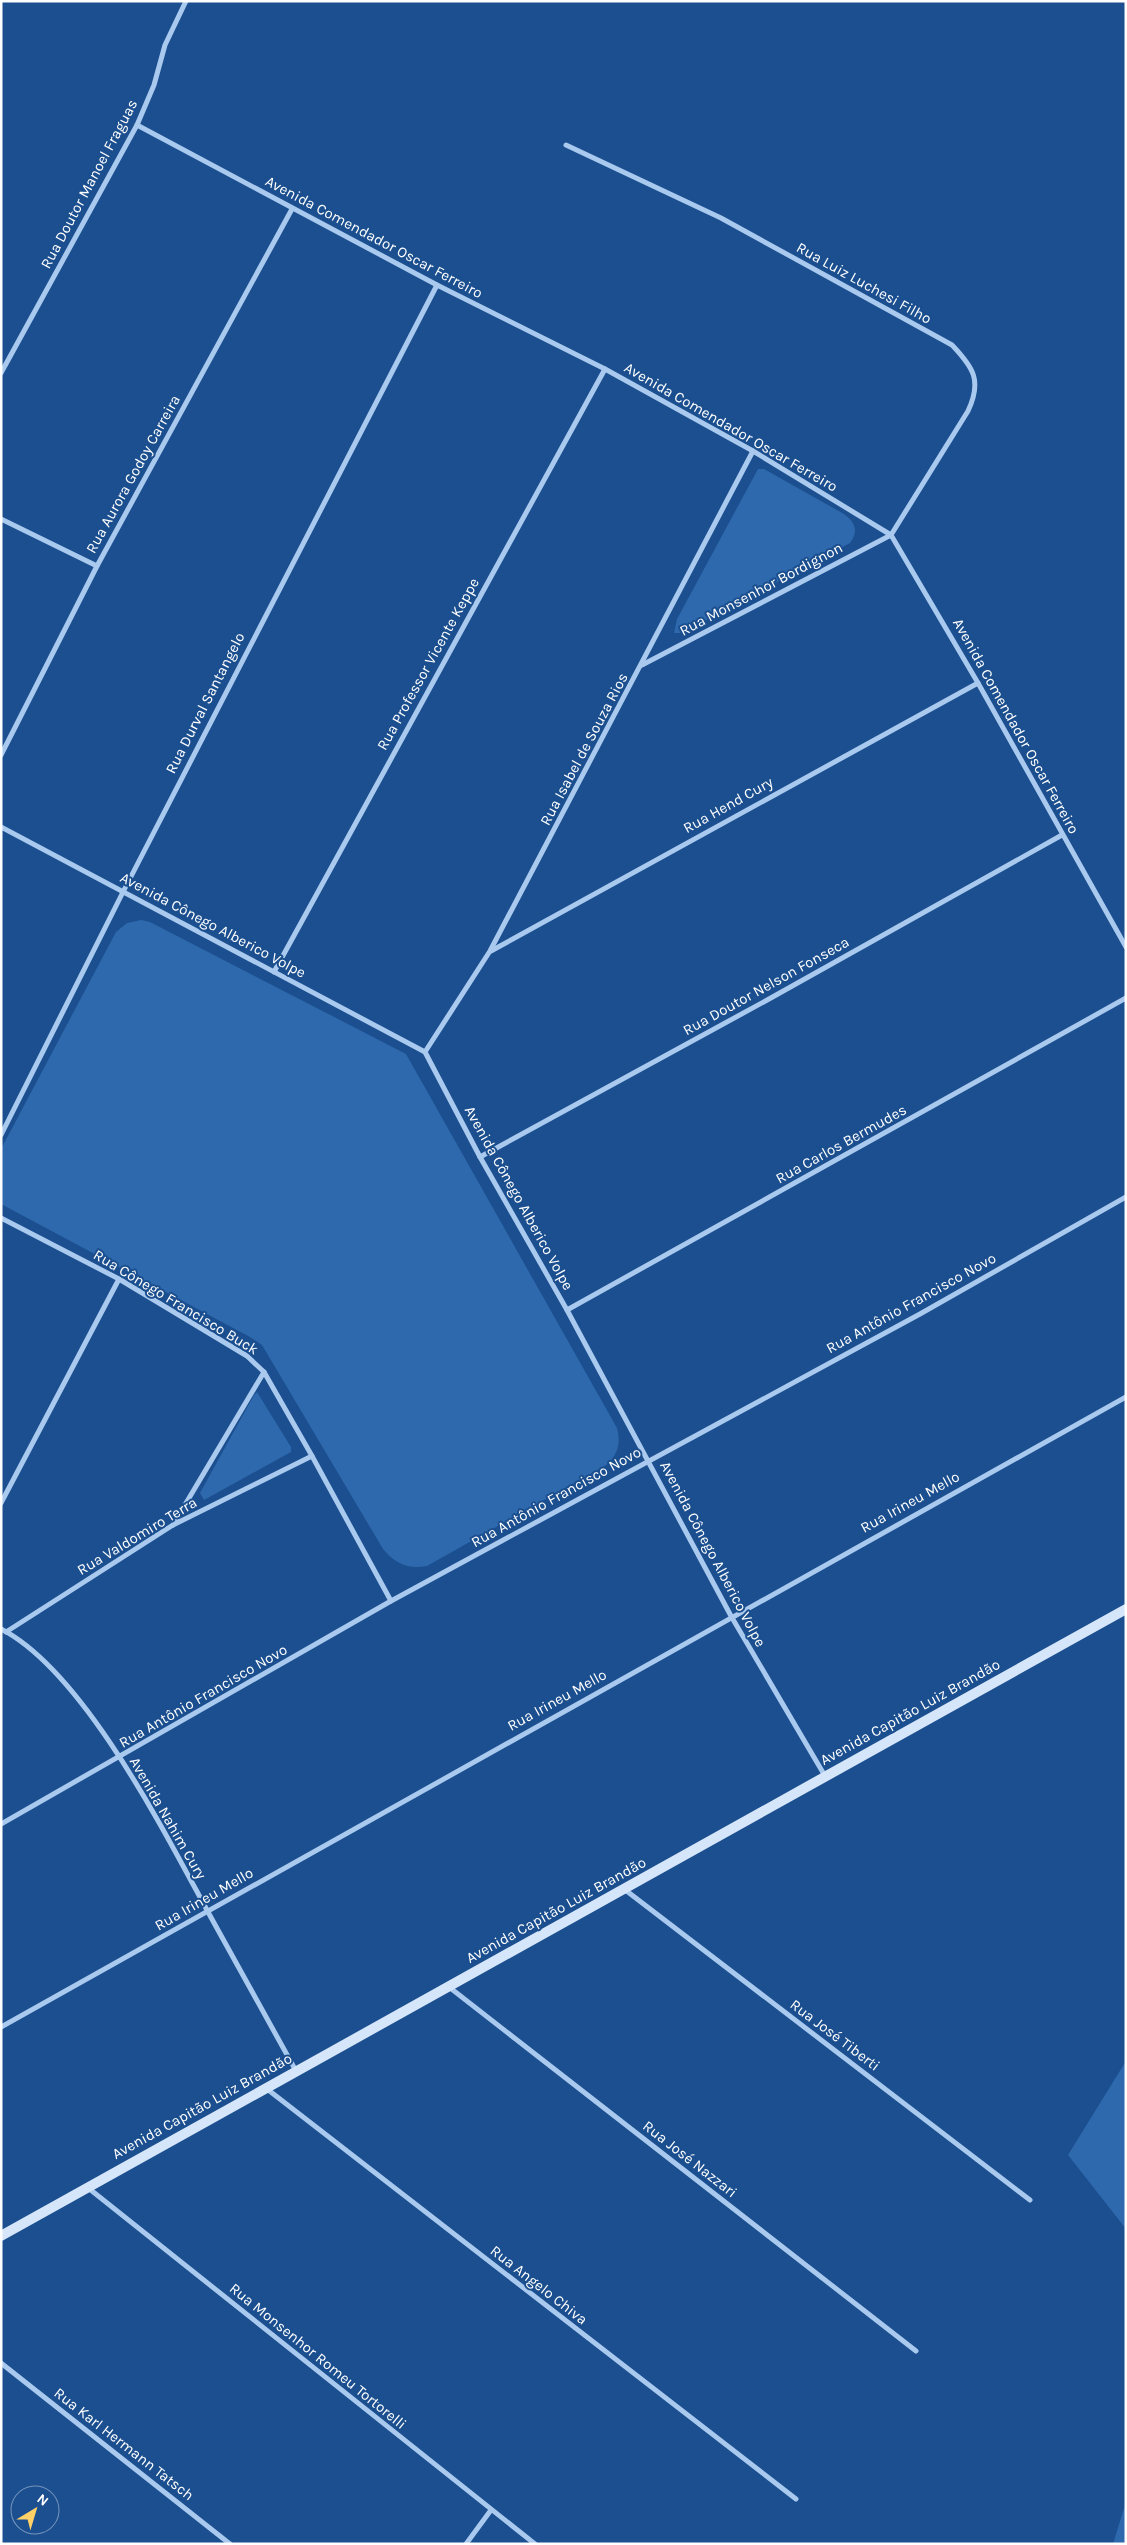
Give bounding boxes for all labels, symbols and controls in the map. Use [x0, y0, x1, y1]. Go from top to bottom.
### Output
street label: Rua Doutor Manoel Fraguas [37, 96, 141, 272]
street label: Avenida Comendador Oscar Ferreiro [262, 172, 486, 302]
street label: Rua Luiz Luchesi Filho [793, 238, 935, 328]
street label: Avenida Comendador Oscar Ferreiro [621, 358, 841, 496]
street label: Rua Aurora Godoy Carreira [82, 392, 184, 556]
street label: Rua Monsenhor Bordignon [676, 538, 846, 640]
street label: Rua Professor Vicente Keppe [373, 575, 483, 753]
street label: Avenida Comendador Oscar Ferreiro [949, 615, 1083, 837]
street label: Rua Durval Santangelo [162, 629, 248, 777]
street label: Rua Isabel de Souza Rios [536, 670, 632, 828]
street label: Rua Hend Cury [680, 773, 776, 837]
street label: Avenida Cônego Alberico Volpe [117, 868, 309, 982]
street label: Rua Doutor Nelson Fonseca [680, 933, 852, 1039]
street label: Rua Carlos Bermudes [772, 1101, 910, 1187]
street label: Avenida Cônego Alberico Volpe [461, 1103, 577, 1293]
street label: Rua Cônego Francisco Buck [90, 1246, 262, 1358]
street label: Rua Antônio Francisco Novo [823, 1249, 999, 1357]
street label: Rua Antônio Francisco Novo [468, 1443, 644, 1551]
street label: Avenida Cônego Alberico Volpe [656, 1458, 770, 1650]
street label: Rua Irineu Mello [857, 1467, 963, 1537]
street label: Rua Valdomiro Terra [74, 1493, 200, 1579]
street label: Rua Antônio Francisco Novo [116, 1640, 290, 1752]
street label: Avenida Capitão Luiz Brandão [817, 1655, 1003, 1769]
street label: Rua Irineu Mello [504, 1665, 610, 1735]
street label: Avenida Nahim Cury [126, 1754, 210, 1882]
street label: Avenida Capitão Luiz Brandão [463, 1853, 649, 1967]
street label: Rua Irineu Mello [152, 1864, 256, 1934]
street label: Rua José Tiberti [787, 1995, 883, 2075]
street label: Avenida Capitão Luiz Brandão [109, 2049, 295, 2163]
street label: Rua José Nazzari [639, 2117, 741, 2201]
street label: Rua Angelo Chiva [487, 2241, 591, 2329]
street label: Rua Monsenhor Romeu Tortorelli [226, 2279, 410, 2433]
street label: Rua Karl Hermann Tatsch [50, 2384, 198, 2504]
north arrow [10, 2485, 60, 2535]
text: N [34, 2490, 52, 2510]

